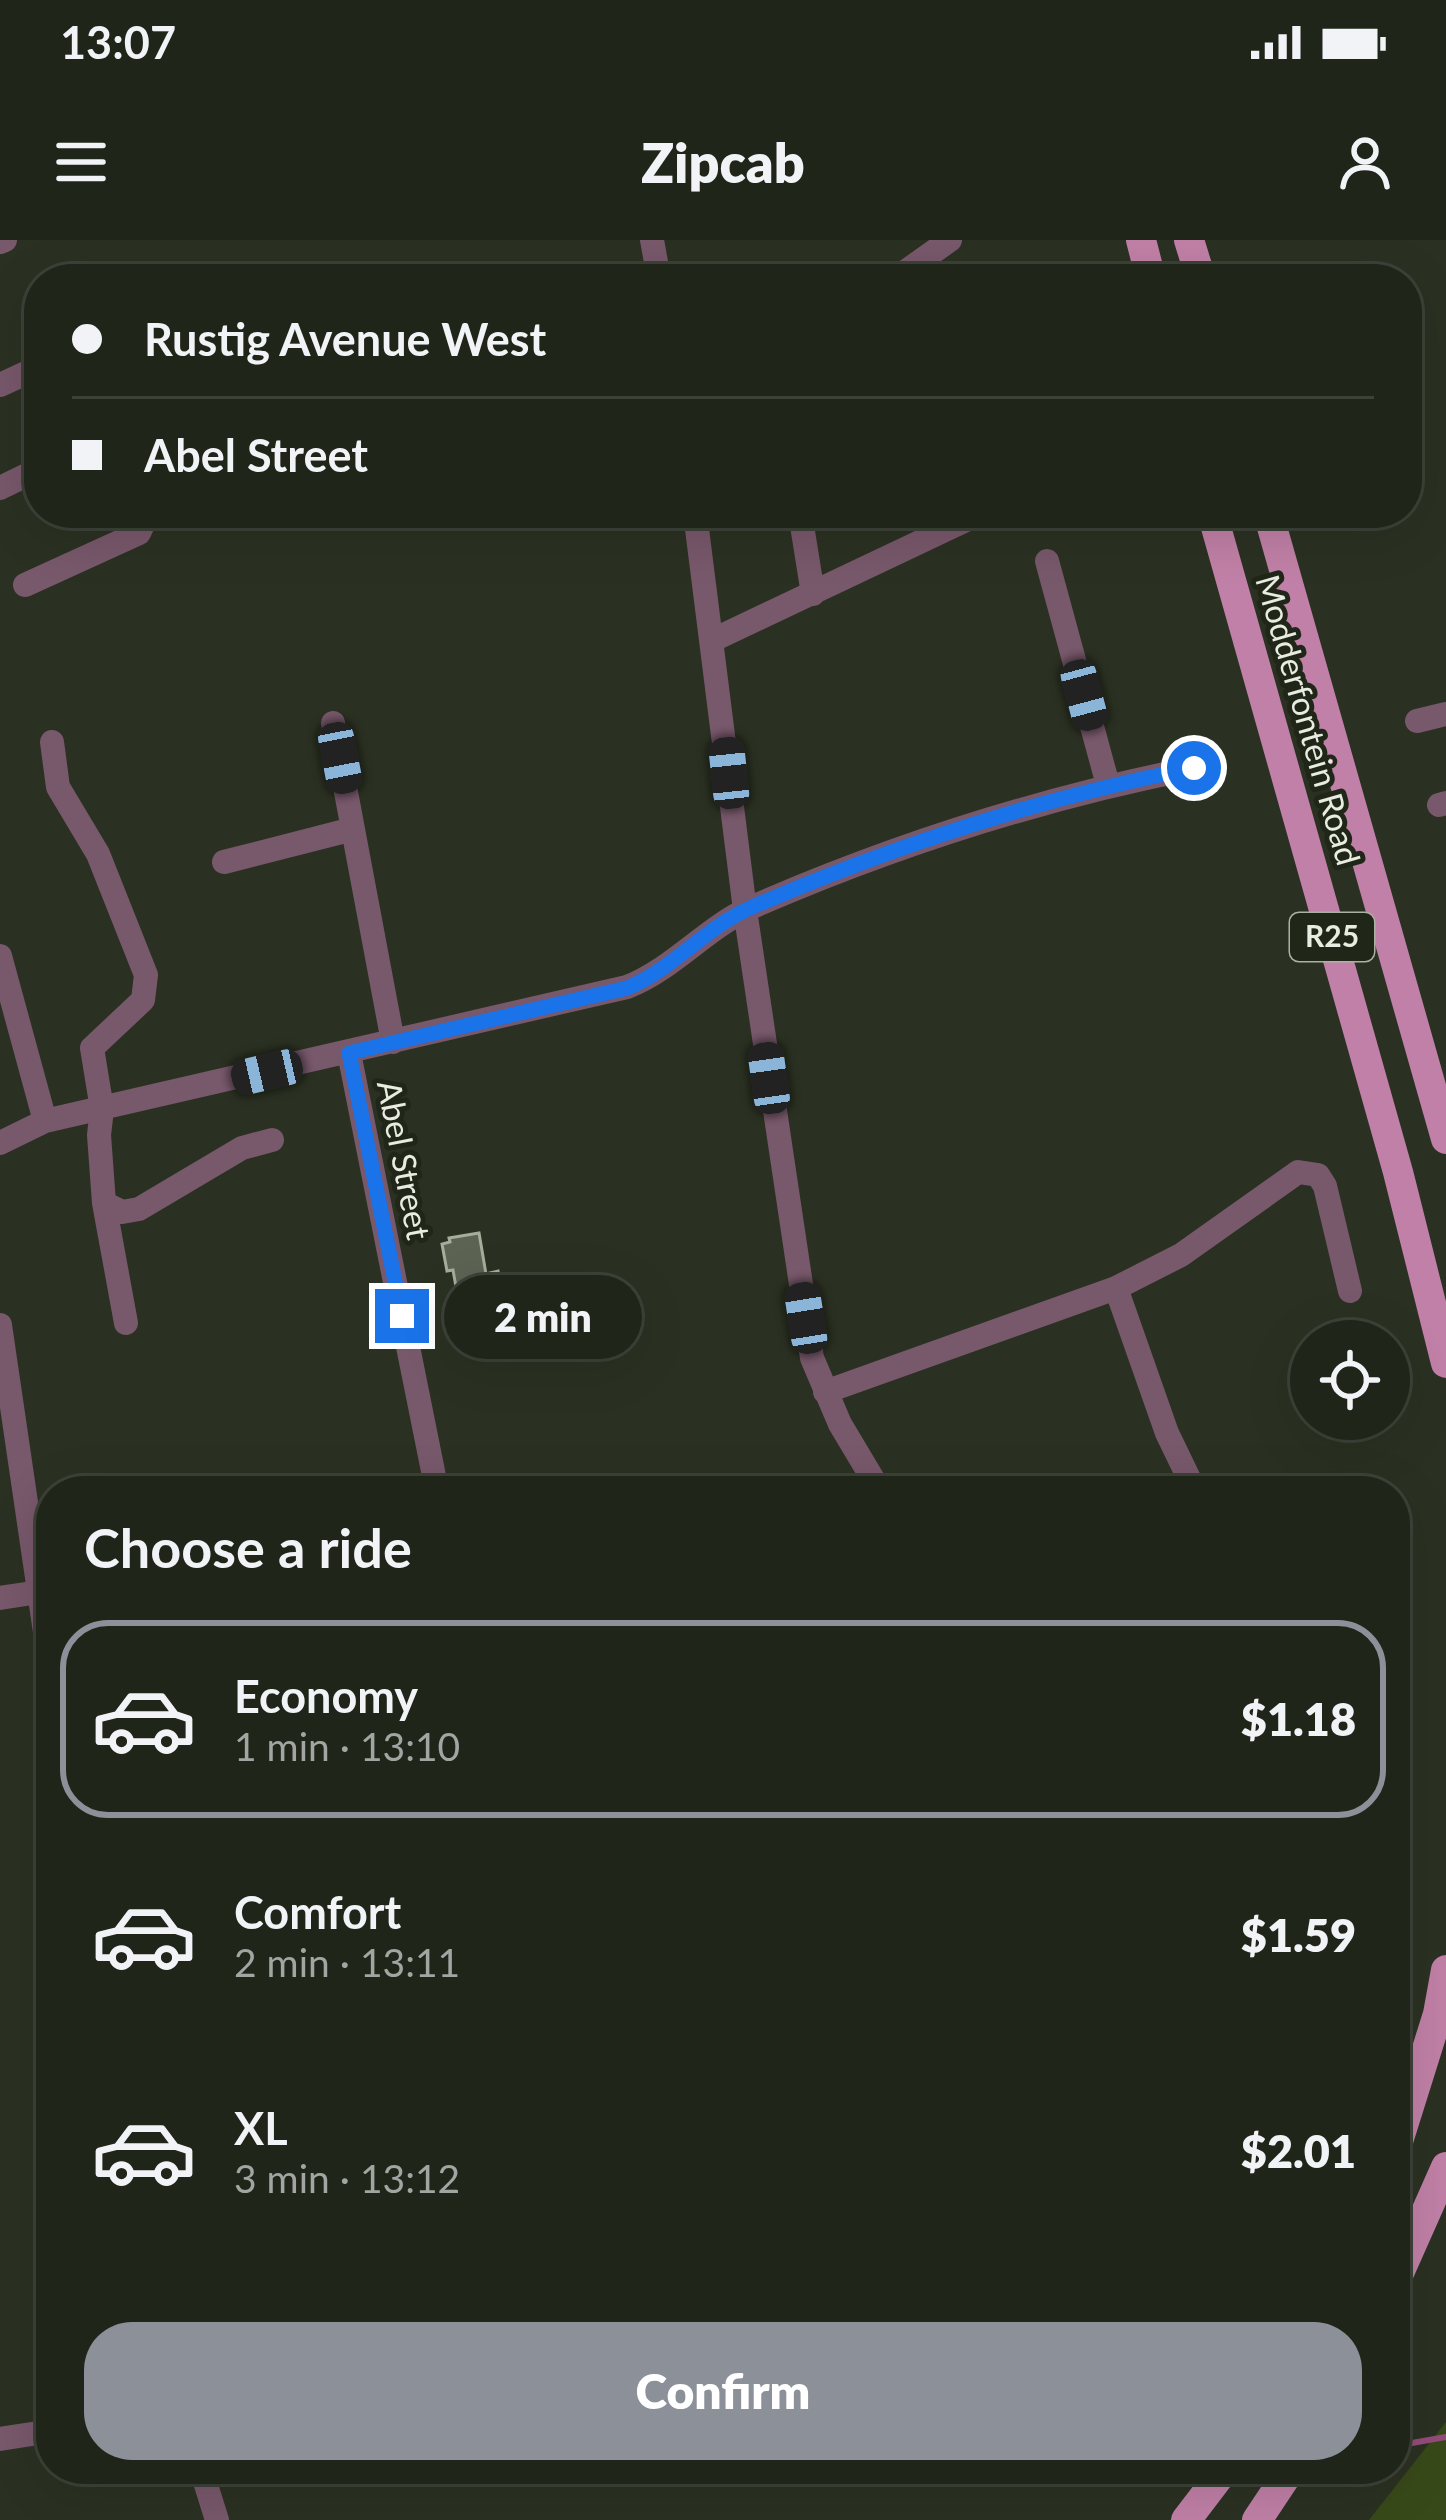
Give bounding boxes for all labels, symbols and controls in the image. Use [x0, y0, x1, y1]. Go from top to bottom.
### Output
text: 13:07 [60, 15, 176, 69]
icon: menu [48, 129, 114, 195]
icon: person [1332, 129, 1398, 195]
text: Zipcab [641, 130, 805, 195]
text: Rustig Avenue West [144, 312, 546, 366]
text: Abel Street [144, 428, 368, 482]
street label: Modderfontein Road [1248, 570, 1370, 870]
car [1057, 656, 1111, 734]
car [315, 719, 365, 797]
car [707, 735, 751, 811]
route start [1167, 741, 1221, 795]
road number: R25 [1290, 913, 1374, 961]
car [746, 1040, 792, 1116]
car [228, 1046, 306, 1098]
street label: Abel Street [370, 1077, 440, 1243]
callout: 2 min [444, 1274, 642, 1358]
car [783, 1280, 829, 1356]
route end [375, 1289, 429, 1343]
text: 2 min [494, 1294, 592, 1340]
map controls [1290, 1320, 1410, 1440]
button: locate [1290, 1320, 1410, 1440]
text: Choose a ride [84, 1515, 412, 1580]
icon: car [90, 1665, 198, 1773]
text: Economy [234, 1669, 418, 1723]
text: $1.18 [1241, 1692, 1356, 1746]
text: 1 min · 13:10 [234, 1723, 460, 1769]
icon: car [90, 1881, 198, 1989]
text: Comfort [234, 1885, 401, 1939]
text: $1.59 [1241, 1908, 1356, 1962]
text: 2 min · 13:11 [234, 1939, 460, 1985]
icon: car [90, 2097, 198, 2205]
text: XL [234, 2101, 288, 2155]
text: $2.01 [1241, 2124, 1356, 2178]
text: 3 min · 13:12 [234, 2155, 460, 2201]
button: Confirm [84, 2322, 1362, 2460]

